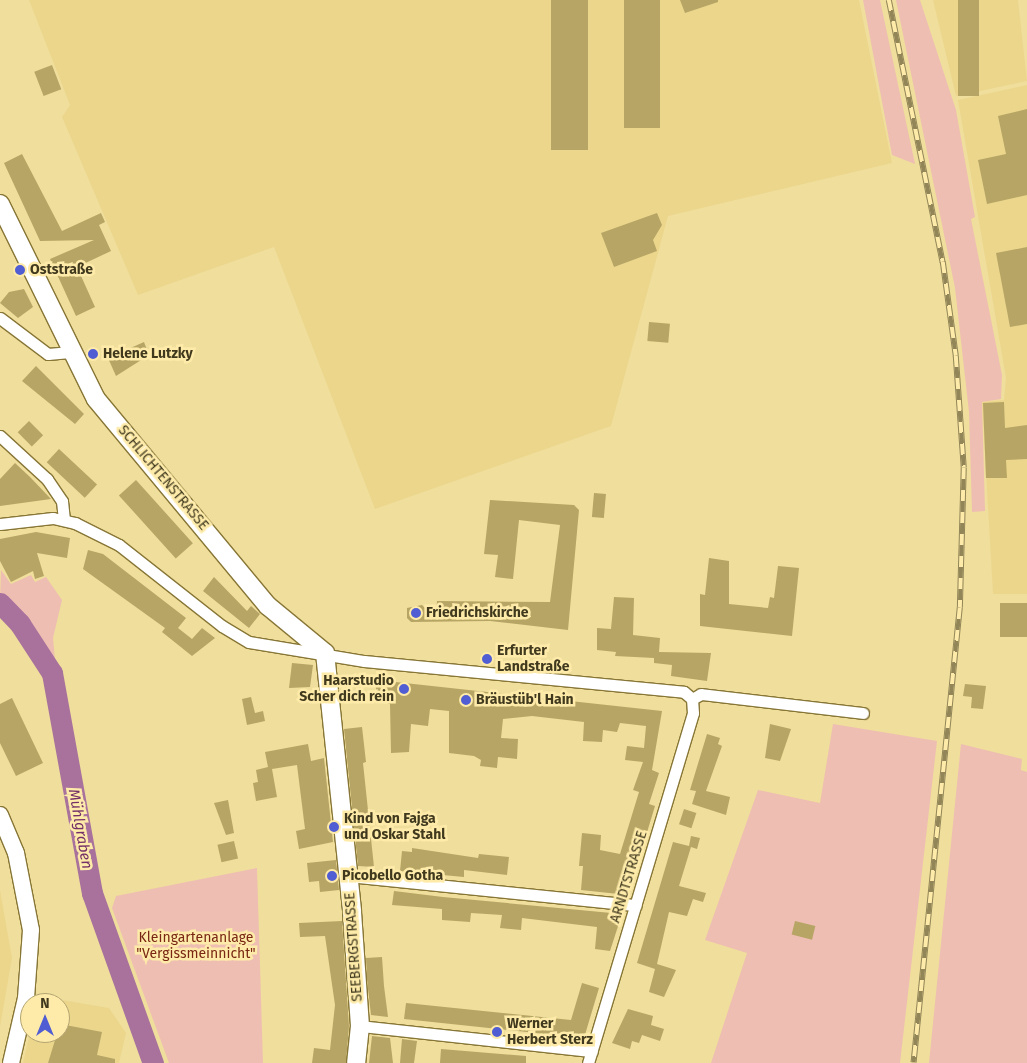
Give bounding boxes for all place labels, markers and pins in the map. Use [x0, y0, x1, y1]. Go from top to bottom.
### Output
place label: Oststraße [30, 262, 93, 278]
marker: Oststraße [14, 264, 26, 276]
place label: Helene Lutzky [103, 346, 193, 362]
marker: Helene Lutzky [87, 348, 99, 360]
place label: Friedrichskirche [426, 605, 529, 621]
marker: Friedrichskirche [410, 607, 422, 619]
place label: Erfurter Landstraße [497, 643, 569, 676]
marker: Erfurter Landstraße [481, 653, 493, 665]
place label: Haarstudio Scher dich rein [299, 673, 394, 706]
marker: Haarstudio Scher dich rein [398, 683, 410, 695]
place label: Bräustüb'l Hain [476, 692, 574, 708]
marker: Bräustüb'l Hain [460, 694, 472, 706]
place label: Kind von Fajga und Oskar Stahl [344, 811, 446, 844]
marker: Kind von Fajga und Oskar Stahl [328, 821, 340, 833]
place label: Picobello Gotha [342, 868, 443, 884]
marker: Picobello Gotha [326, 870, 338, 882]
place label: Werner Herbert Sterz [507, 1016, 593, 1048]
marker: Werner Herbert Sterz [491, 1026, 503, 1038]

